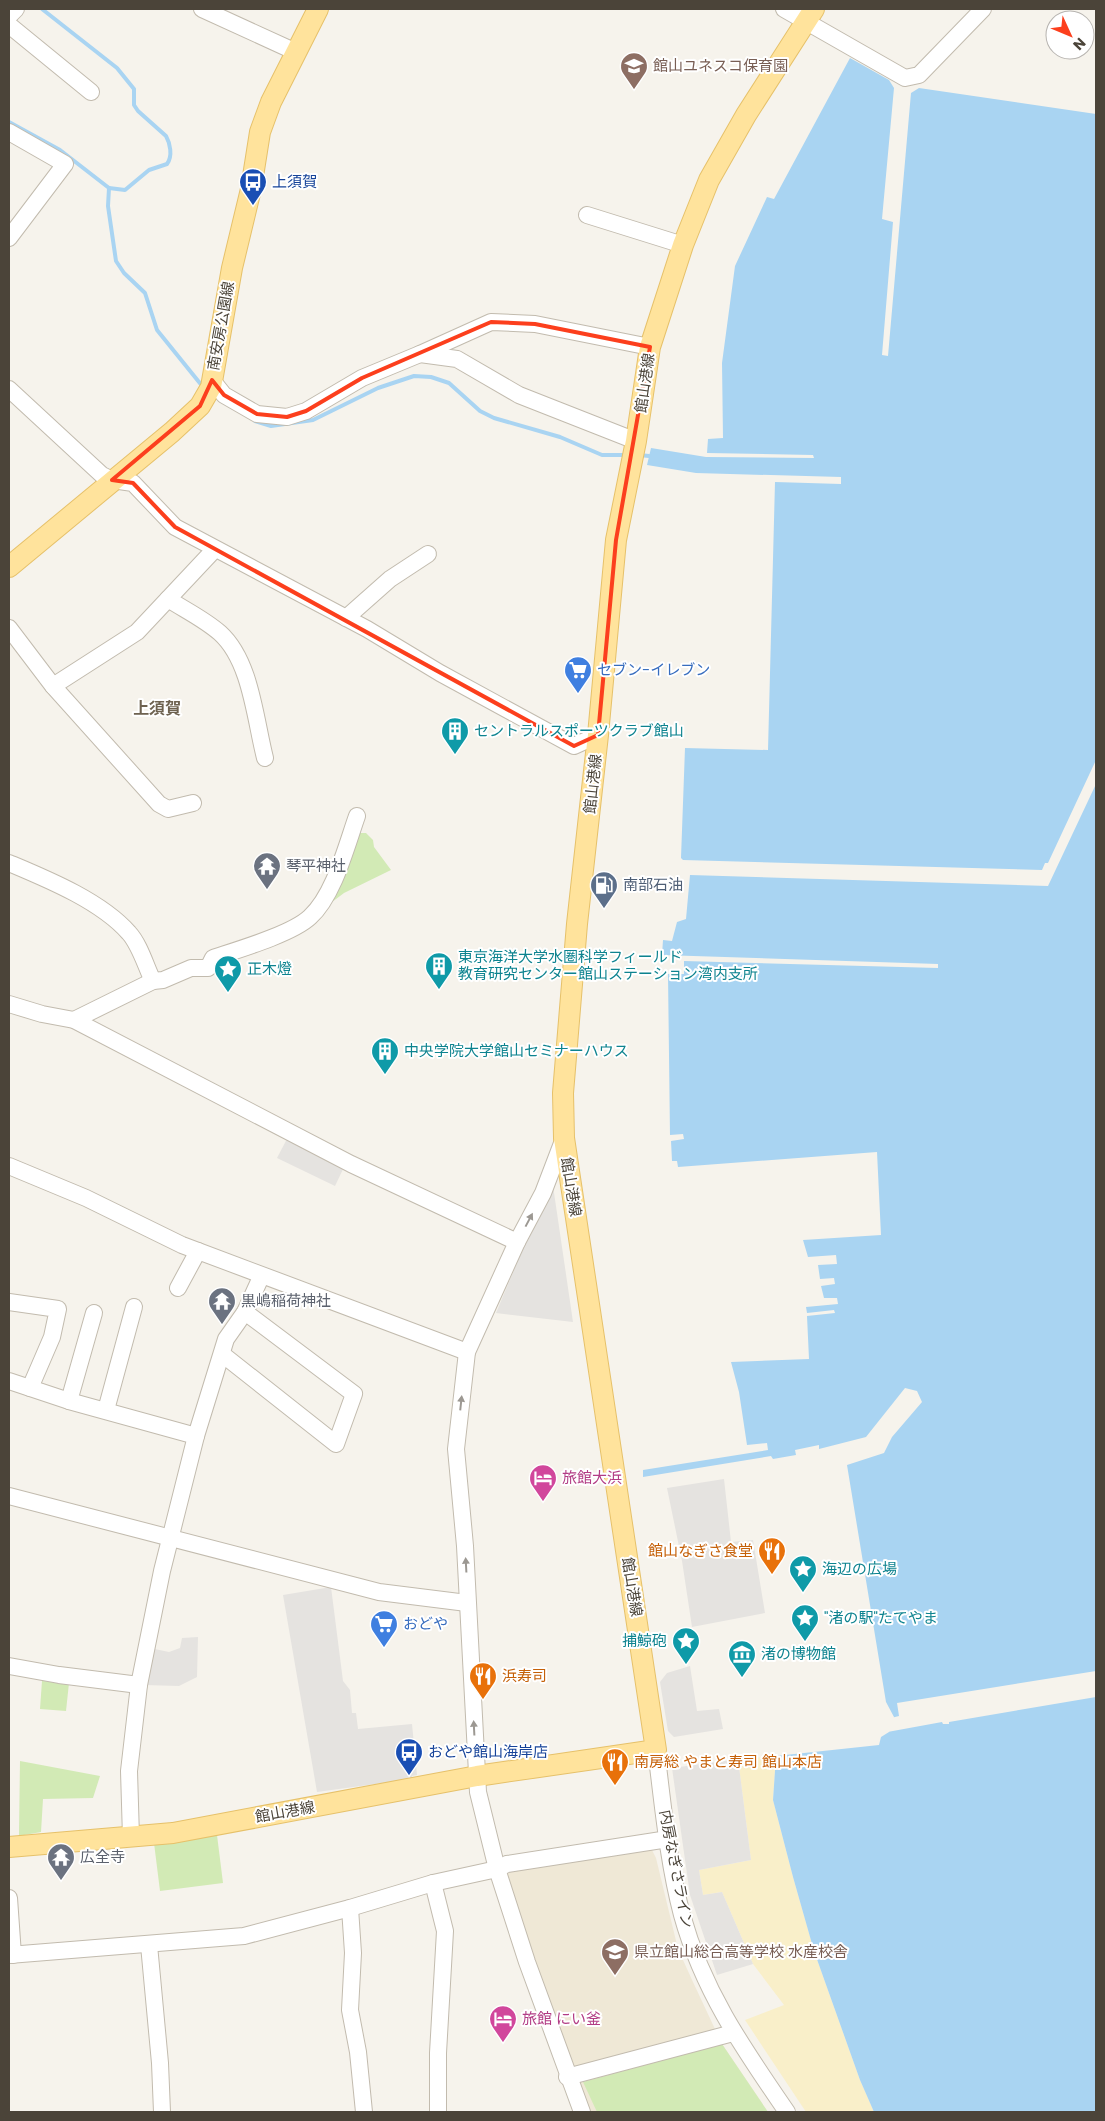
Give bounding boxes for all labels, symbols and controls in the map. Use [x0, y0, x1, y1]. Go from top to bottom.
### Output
north arrow [1045, 10, 1095, 60]
text: N [1069, 33, 1090, 55]
school or university icon: 館山ユネスコ保育園 [619, 51, 649, 90]
place label: 館山ユネスコ保育園 [653, 55, 788, 76]
bus stop icon: 上須賀 [238, 167, 268, 206]
place label: 上須賀 [272, 171, 317, 192]
street label: 南安房公園線 [202, 280, 239, 372]
street label: 館山港線 [630, 352, 659, 414]
supermarket icon: セブン-イレブン [563, 655, 593, 694]
place label: セブン-イレブン [597, 659, 710, 680]
district label: 上須賀 [133, 697, 181, 720]
building icon: セントラルスポーツクラブ館山 [440, 716, 470, 755]
place label: セントラルスポーツクラブ館山 [474, 720, 684, 741]
street label: 館山港線 [579, 753, 606, 815]
temple icon: 琴平神社 [252, 851, 282, 890]
place label: 琴平神社 [286, 855, 346, 876]
fuel station icon: 南部石油 [589, 870, 619, 909]
place label: 南部石油 [623, 874, 683, 895]
place label: 東京海洋大学水圏科学フィールド 教育研究センター館山ステーション湾内支所 [458, 946, 758, 984]
building icon: 東京海洋大学水圏科学フィールド 教育研究センター館山ステーション湾内支所 [424, 951, 454, 990]
place icon: 正木燈 [213, 954, 243, 993]
place label: 正木燈 [247, 958, 292, 979]
building icon: 中央学院大学館山セミナーハウス [370, 1036, 400, 1075]
place label: 中央学院大学館山セミナーハウス [404, 1040, 629, 1061]
street label: 館山港線 [556, 1156, 587, 1218]
one-way arrow [525, 1213, 533, 1227]
temple icon: 黒嶋稲荷神社 [207, 1286, 237, 1325]
place label: 黒嶋稲荷神社 [241, 1290, 331, 1311]
one-way arrow [457, 1395, 465, 1411]
hotel icon: 旅館大浜 [528, 1463, 558, 1502]
place label: 旅館大浜 [562, 1467, 622, 1488]
restaurant icon: 館山なぎさ食堂 [757, 1536, 787, 1575]
place label: 館山なぎさ食堂 [648, 1540, 753, 1561]
place icon: 海辺の広場 [788, 1554, 818, 1593]
street label: 館山港線 [617, 1556, 648, 1618]
one-way arrow [461, 1557, 469, 1573]
place label: 海辺の広場 [822, 1558, 897, 1579]
place icon: "渚の駅"たてやま [790, 1603, 820, 1642]
place label: "渚の駅"たてやま [824, 1607, 938, 1628]
supermarket icon: おどや [369, 1609, 399, 1648]
place label: おどや [403, 1613, 448, 1634]
place icon: 捕鯨砲 [671, 1626, 701, 1665]
place label: 捕鯨砲 [622, 1630, 667, 1651]
museum icon: 渚の博物館 [727, 1639, 757, 1678]
place label: 渚の博物館 [761, 1643, 836, 1664]
restaurant icon: 浜寿司 [468, 1661, 498, 1700]
place label: 浜寿司 [502, 1665, 547, 1686]
one-way arrow [470, 1719, 478, 1735]
bus stop icon: おどや館山海岸店 [394, 1737, 424, 1776]
place label: おどや館山海岸店 [428, 1741, 548, 1762]
restaurant icon: 南房総 やまと寿司 館山本店 [600, 1747, 630, 1786]
place label: 南房総 やまと寿司 館山本店 [634, 1751, 822, 1772]
street label: 館山港線 [254, 1796, 316, 1827]
street label: 内房なぎさライン [655, 1808, 698, 1930]
temple icon: 広全寺 [46, 1842, 76, 1881]
place label: 広全寺 [80, 1846, 125, 1867]
school or university icon: 県立館山総合高等学校 水産校舎 [600, 1937, 630, 1976]
place label: 県立館山総合高等学校 水産校舎 [634, 1941, 848, 1962]
hotel icon: 旅館 にい釜 [488, 2004, 518, 2043]
place label: 旅館 にい釜 [522, 2008, 601, 2029]

